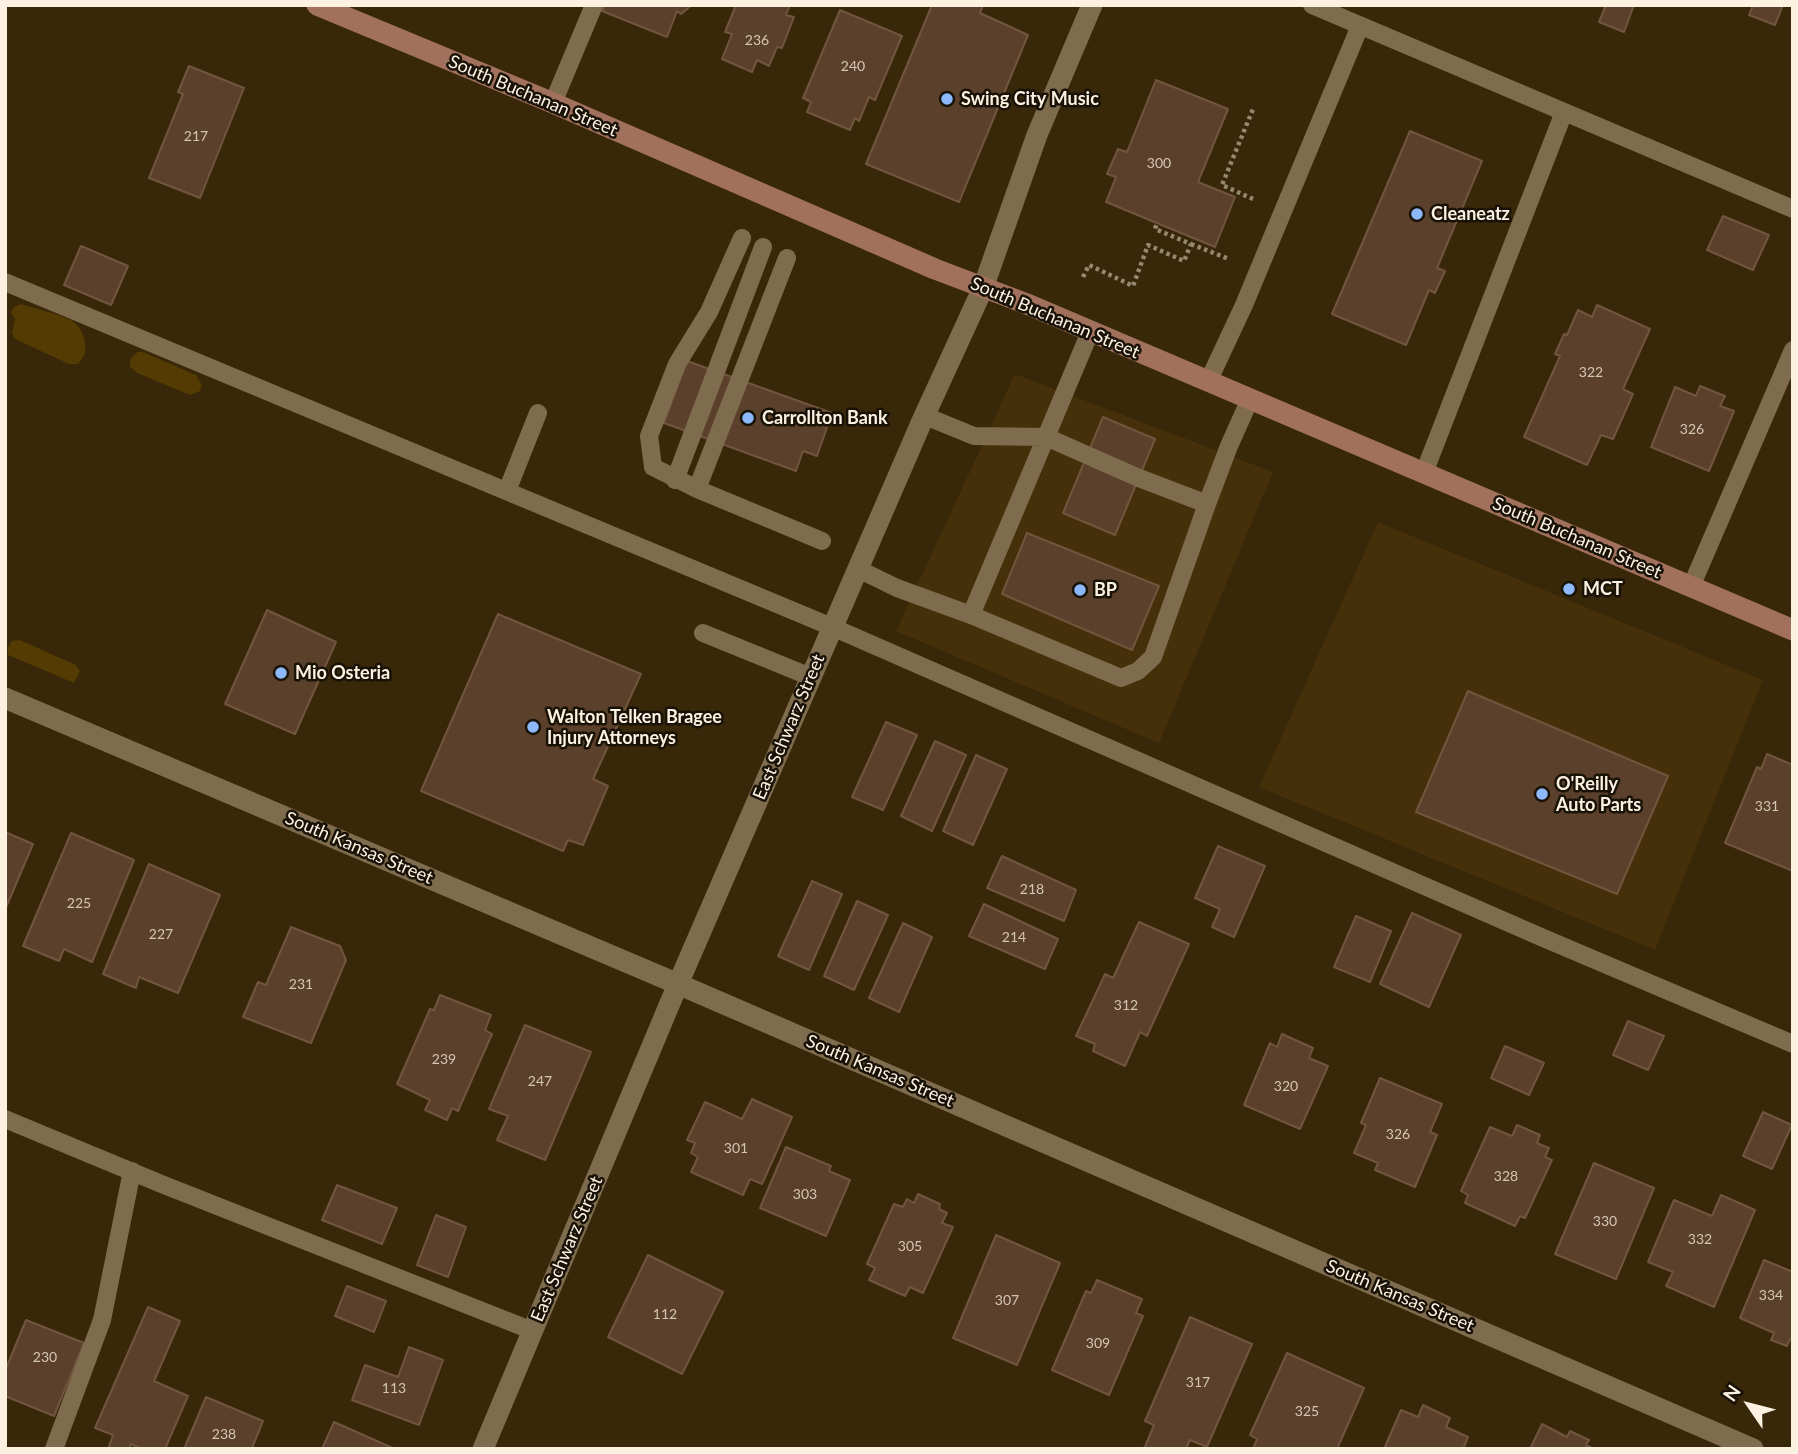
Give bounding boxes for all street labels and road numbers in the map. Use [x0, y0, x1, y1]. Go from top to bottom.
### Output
street label: South Buchanan Street [445, 51, 621, 141]
street label: South Buchanan Street [967, 273, 1143, 363]
street label: South Buchanan Street [1489, 493, 1665, 583]
street label: East Schwarz Street [749, 651, 829, 803]
street label: South Kansas Street [282, 807, 436, 889]
street label: South Kansas Street [803, 1030, 957, 1112]
street label: East Schwarz Street [527, 1173, 607, 1325]
street label: South Kansas Street [1323, 1255, 1477, 1337]

